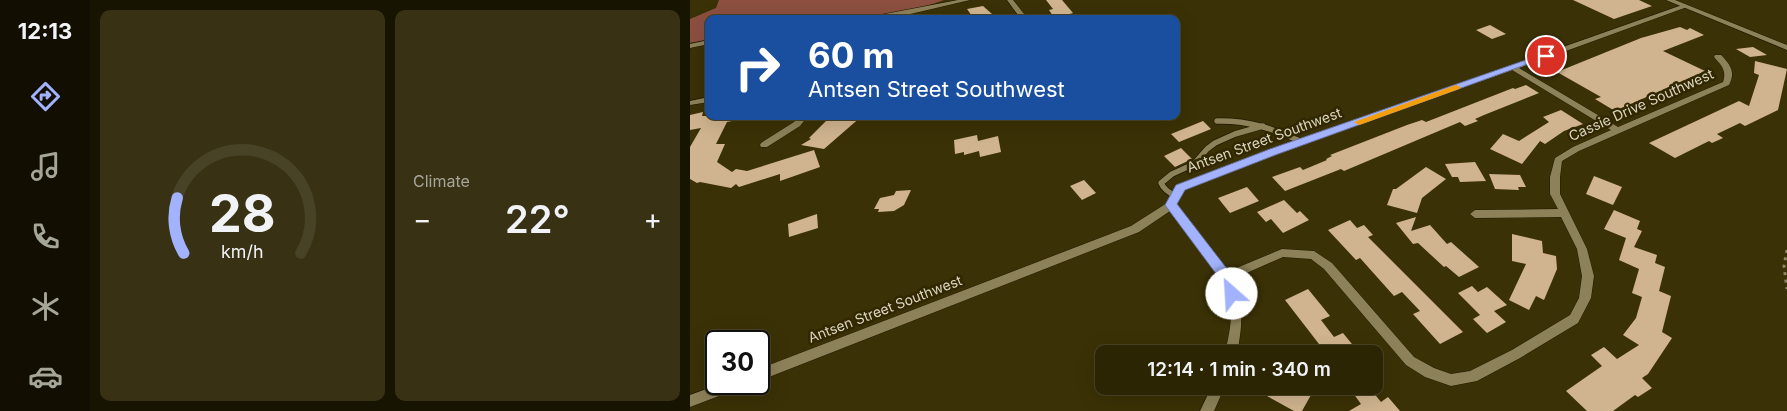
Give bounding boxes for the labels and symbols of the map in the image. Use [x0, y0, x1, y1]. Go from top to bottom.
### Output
pin [1525, 35, 1567, 77]
street label: Cassie Drive Southwest [1566, 65, 1716, 144]
street label: Antsen Street Southwest [1184, 103, 1344, 175]
position arrow [1205, 267, 1257, 319]
street label: Antsen Street Southwest [805, 271, 965, 346]
speed limit sign: 30 [705, 330, 770, 395]

